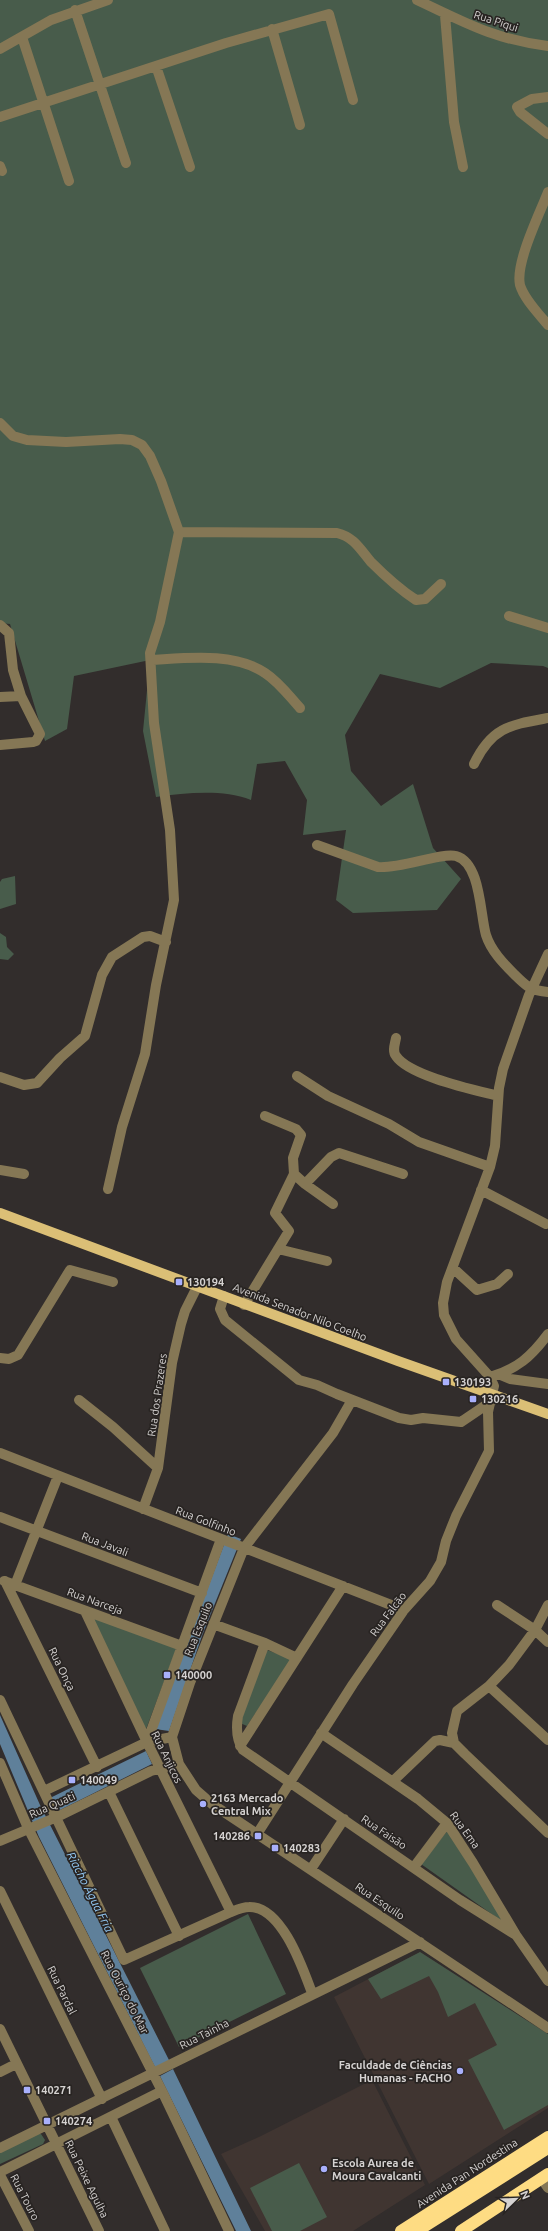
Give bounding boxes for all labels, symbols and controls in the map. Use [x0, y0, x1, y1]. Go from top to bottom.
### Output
street label: Rua Piqui [472, 8, 520, 34]
place label: 130194 [187, 1276, 224, 1288]
marker: 130194 [174, 1277, 184, 1287]
street label: Avenida Senador Nilo Coelho [231, 1281, 369, 1343]
street label: Rua dos Prazeres [145, 1352, 169, 1437]
place label: 130193 [454, 1376, 491, 1388]
marker: 130193 [441, 1377, 451, 1387]
place label: 130216 [481, 1393, 518, 1405]
marker: 130216 [468, 1394, 478, 1404]
street label: Rua Golfinho [174, 1504, 238, 1538]
street label: Rua Javali [80, 1530, 130, 1558]
street label: Rua Narceja [65, 1585, 125, 1617]
street label: Rua Falcão [367, 1589, 409, 1639]
street label: Rua Esquilo [182, 1600, 214, 1658]
street label: Rua Onça [46, 1645, 78, 1693]
place label: 140000 [175, 1669, 212, 1681]
marker: 140000 [162, 1670, 172, 1680]
street label: Rua Anjicos [149, 1729, 185, 1785]
place label: 140049 [80, 1774, 117, 1786]
marker: 140049 [67, 1775, 77, 1785]
street label: Rua Quati [27, 1790, 77, 1820]
place label: 2163 Mercado Central Mix [211, 1792, 284, 1817]
marker: 2163 Mercado Central Mix [198, 1799, 208, 1809]
street label: Rua Ema [448, 1809, 482, 1851]
street label: Rua Faisão [359, 1813, 409, 1851]
place label: 140286 [213, 1830, 250, 1842]
marker: 140286 [253, 1831, 263, 1841]
place label: 140283 [283, 1842, 320, 1854]
marker: 140283 [270, 1843, 280, 1853]
water label: Riacho Água Fria [65, 1849, 117, 1935]
street label: Rua Esquilo [353, 1880, 407, 1922]
street label: Rua Ouriço do Mar [99, 1948, 152, 2036]
street label: Rua Pardal [45, 1964, 79, 2016]
street label: Rua Tainha [177, 2016, 231, 2052]
place label: Faculdade de Ciências Humanas - FACHO [339, 2059, 452, 2084]
marker: Faculdade de Ciências Humanas - FACHO [455, 2066, 465, 2076]
place label: 140271 [35, 2084, 72, 2096]
marker: 140271 [22, 2085, 32, 2095]
place label: 140274 [55, 2115, 92, 2127]
marker: 140274 [42, 2116, 52, 2126]
street label: Avenida Pan Nordestina [414, 2136, 520, 2210]
street label: Rua Peixe Agulha [63, 2138, 111, 2220]
place label: Escola Aurea de Moura Cavalcanti [332, 2157, 421, 2182]
marker: Escola Aurea de Moura Cavalcanti [319, 2164, 329, 2174]
street label: Rua Touro [8, 2172, 42, 2222]
north arrow [496, 2179, 536, 2219]
text: N [518, 2189, 532, 2201]

